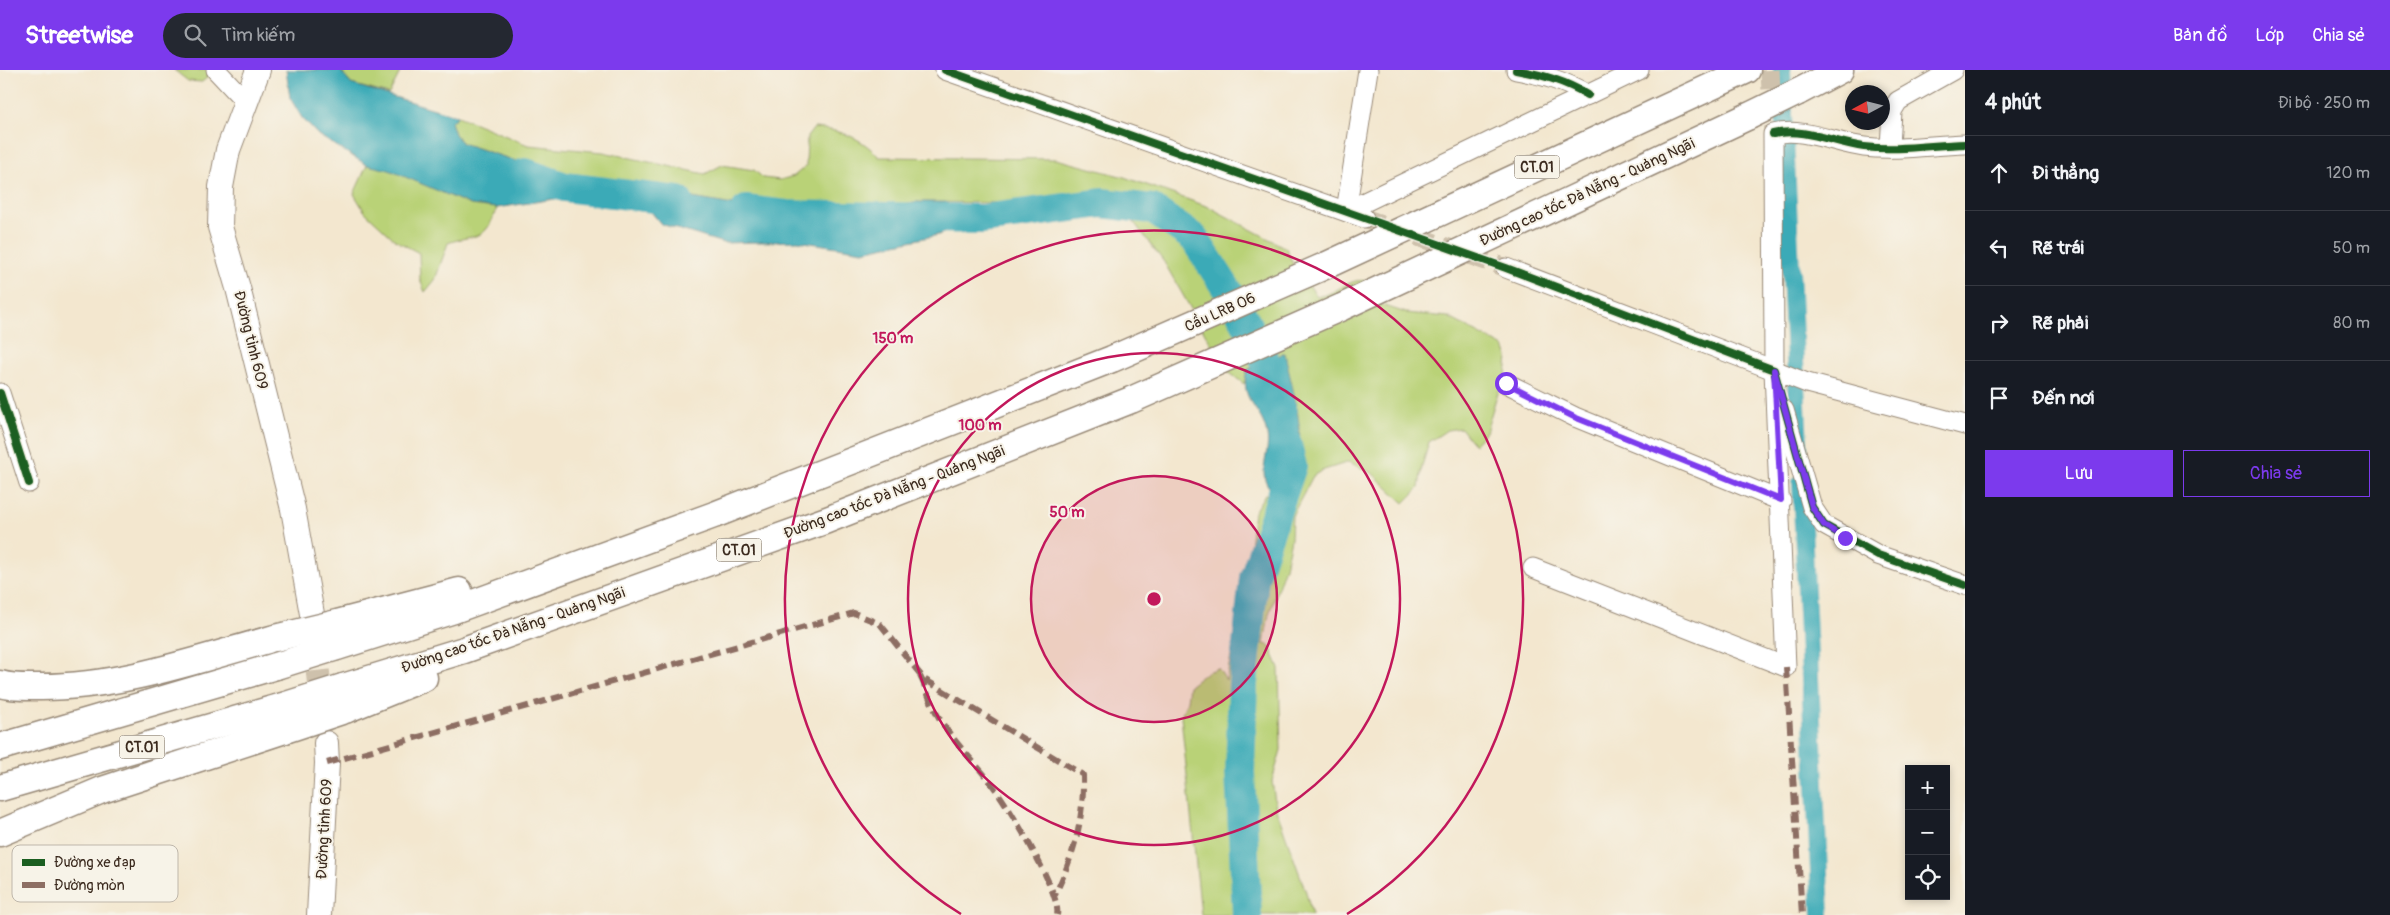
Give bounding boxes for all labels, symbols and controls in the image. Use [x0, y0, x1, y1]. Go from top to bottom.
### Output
search box [163, 13, 513, 58]
text: Streetwise [25, 21, 133, 50]
icon: search [181, 21, 209, 49]
text: Tìm kiếm [221, 23, 295, 47]
text: Bản đồ [2173, 24, 2227, 47]
text: Lớp [2255, 24, 2284, 47]
text: Chia sẻ [2312, 24, 2365, 47]
north arrow [1845, 85, 1890, 130]
text: 4 phút [1985, 89, 2041, 116]
text: Đi bộ · 250 m [2278, 93, 2370, 113]
street label: Đường cao tốc Đà Nẵng - Quảng Ngãi [1476, 133, 1698, 251]
road number: CT.01 [1514, 155, 1560, 178]
icon: ahead [1985, 159, 2013, 187]
text: Đi thẳng [2032, 161, 2099, 185]
text: 120 m [2326, 163, 2370, 183]
icon: left [1985, 234, 2013, 262]
text: Rẽ trái [2032, 236, 2084, 260]
text: 50 m [2333, 238, 2370, 258]
street label: Cầu LRB 06 [1181, 287, 1259, 337]
street label: Đường tỉnh 609 [229, 289, 272, 391]
icon: right [1985, 309, 2013, 337]
text: Rẽ phải [2032, 311, 2088, 335]
text: 80 m [2333, 313, 2370, 333]
text: 150 m [873, 329, 913, 348]
route start [1495, 372, 1518, 395]
icon: arrive [1985, 384, 2013, 412]
text: Đến nơi [2032, 386, 2094, 410]
text: 100 m [959, 416, 1001, 435]
street label: Đường cao tốc Đà Nẵng - Quảng Ngãi [781, 440, 1008, 544]
button: Lưu [1985, 450, 2173, 497]
button: Chia sẻ [2183, 450, 2370, 497]
text: 50 m [1050, 503, 1084, 522]
route end [1834, 527, 1857, 550]
road number: CT.01 [716, 538, 762, 562]
street label: Đường cao tốc Đà Nẵng - Quảng Ngãi [398, 582, 628, 678]
centre of rings [1145, 590, 1163, 608]
road number: CT.01 [120, 736, 164, 759]
map controls [1905, 765, 1950, 900]
button: + [1905, 765, 1950, 810]
street label: Đường tỉnh 609 [312, 778, 337, 880]
button: − [1905, 810, 1950, 855]
legend [12, 845, 178, 902]
text: Đường xe đạp [54, 854, 136, 871]
button: locate [1905, 855, 1950, 900]
text: Đường mòn [54, 877, 125, 894]

